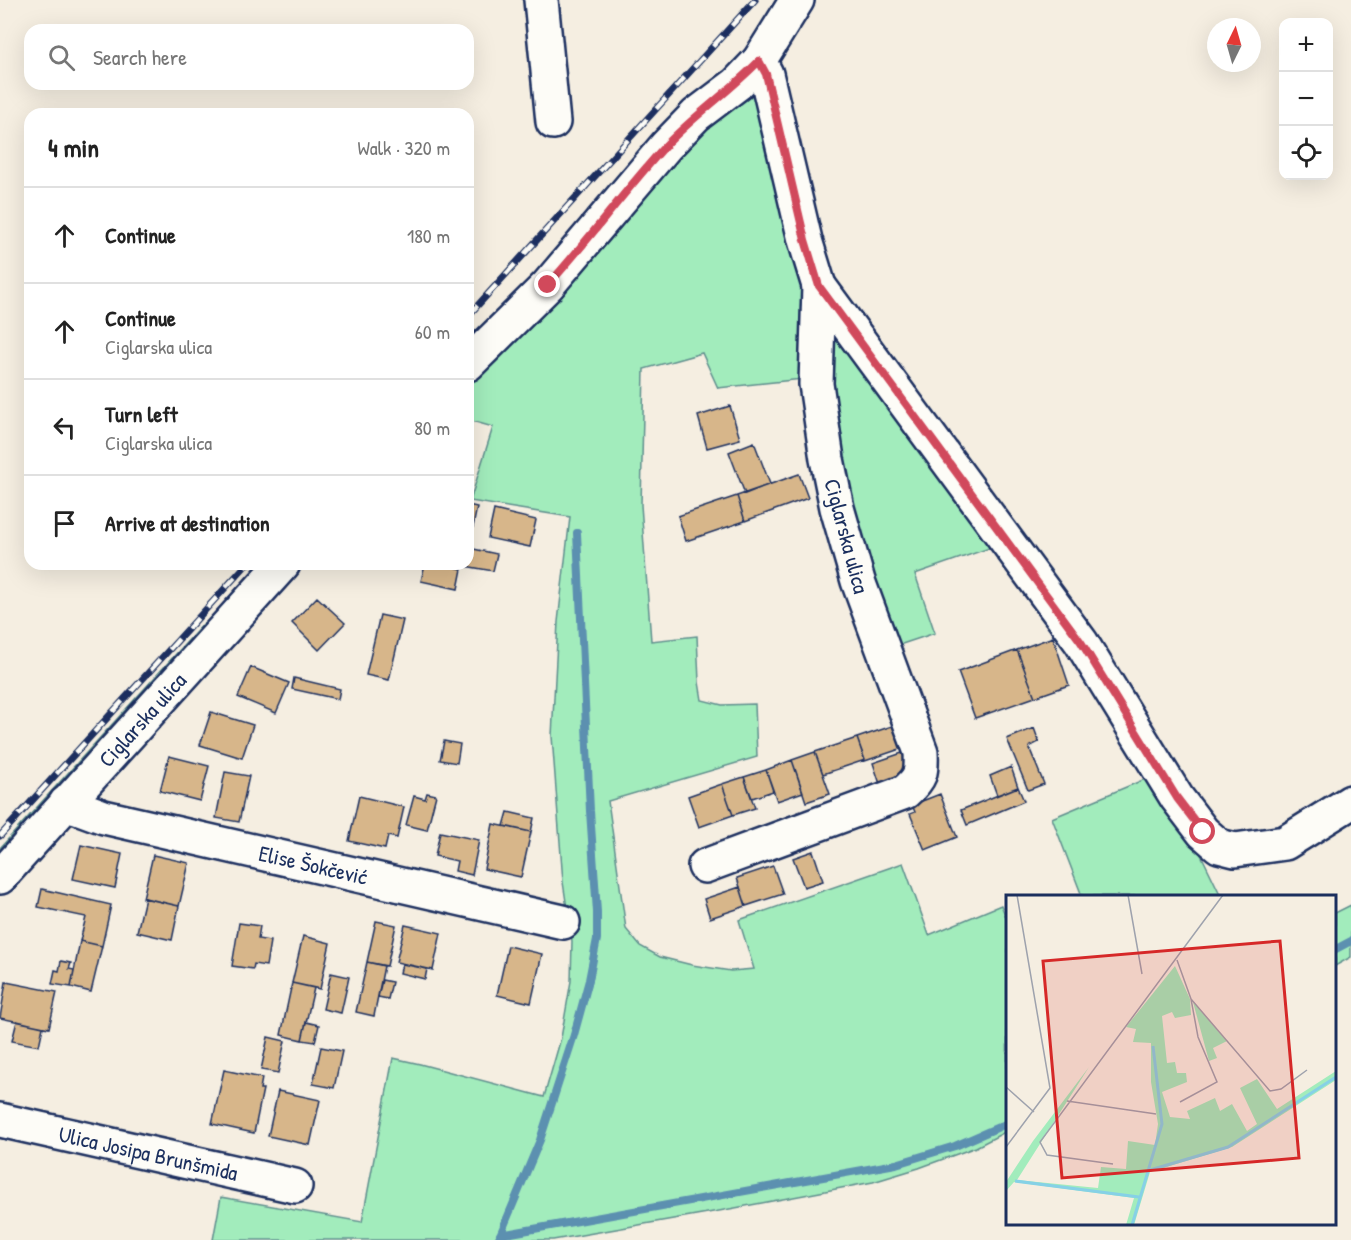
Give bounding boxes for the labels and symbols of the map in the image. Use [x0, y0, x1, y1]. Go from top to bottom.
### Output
north arrow [1207, 18, 1261, 72]
route end [534, 271, 560, 297]
street label: Ciglarska ulica [817, 475, 877, 597]
street label: Ciglarska ulica [92, 666, 193, 774]
route start [1189, 818, 1215, 844]
street label: Elise Šokčević [256, 838, 371, 892]
inset map [1006, 895, 1336, 1225]
street label: Ulica Josipa Brunšmida [56, 1119, 241, 1188]

